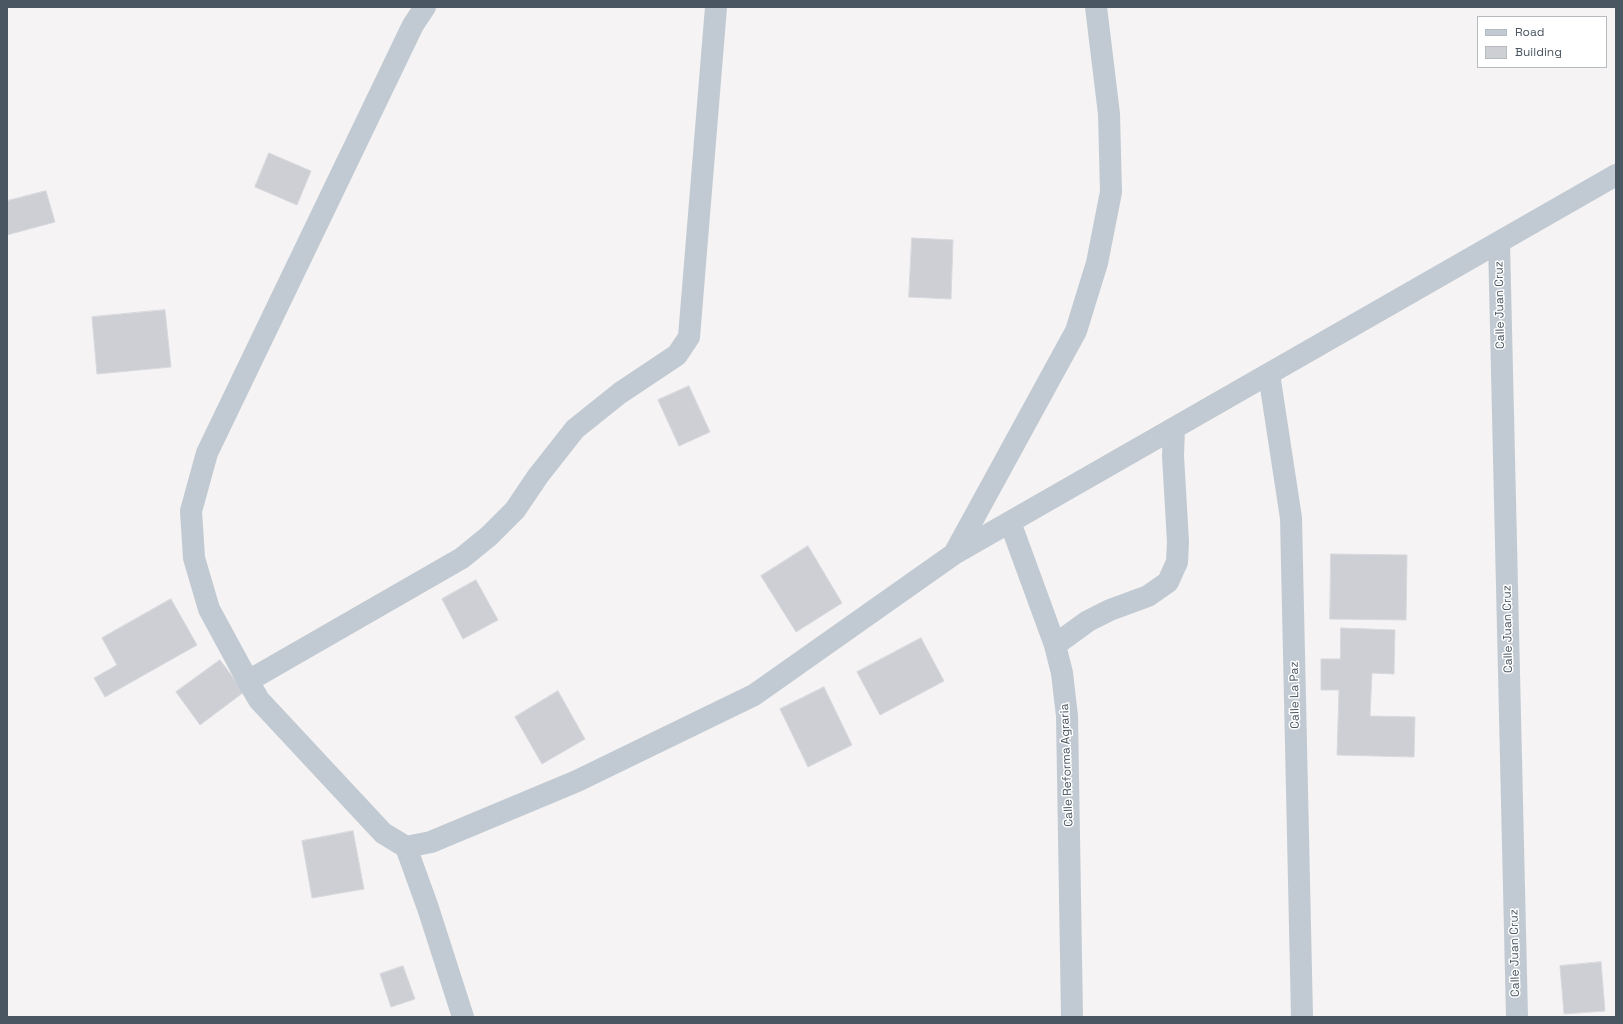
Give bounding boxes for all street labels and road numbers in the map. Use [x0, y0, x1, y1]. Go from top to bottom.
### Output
street label: Calle Juan Cruz [1492, 261, 1508, 349]
street label: Calle Juan Cruz [1500, 585, 1516, 673]
street label: Calle La Paz [1287, 661, 1303, 729]
street label: Calle Reforma Agraria [1058, 703, 1076, 827]
street label: Calle Juan Cruz [1507, 909, 1523, 997]

